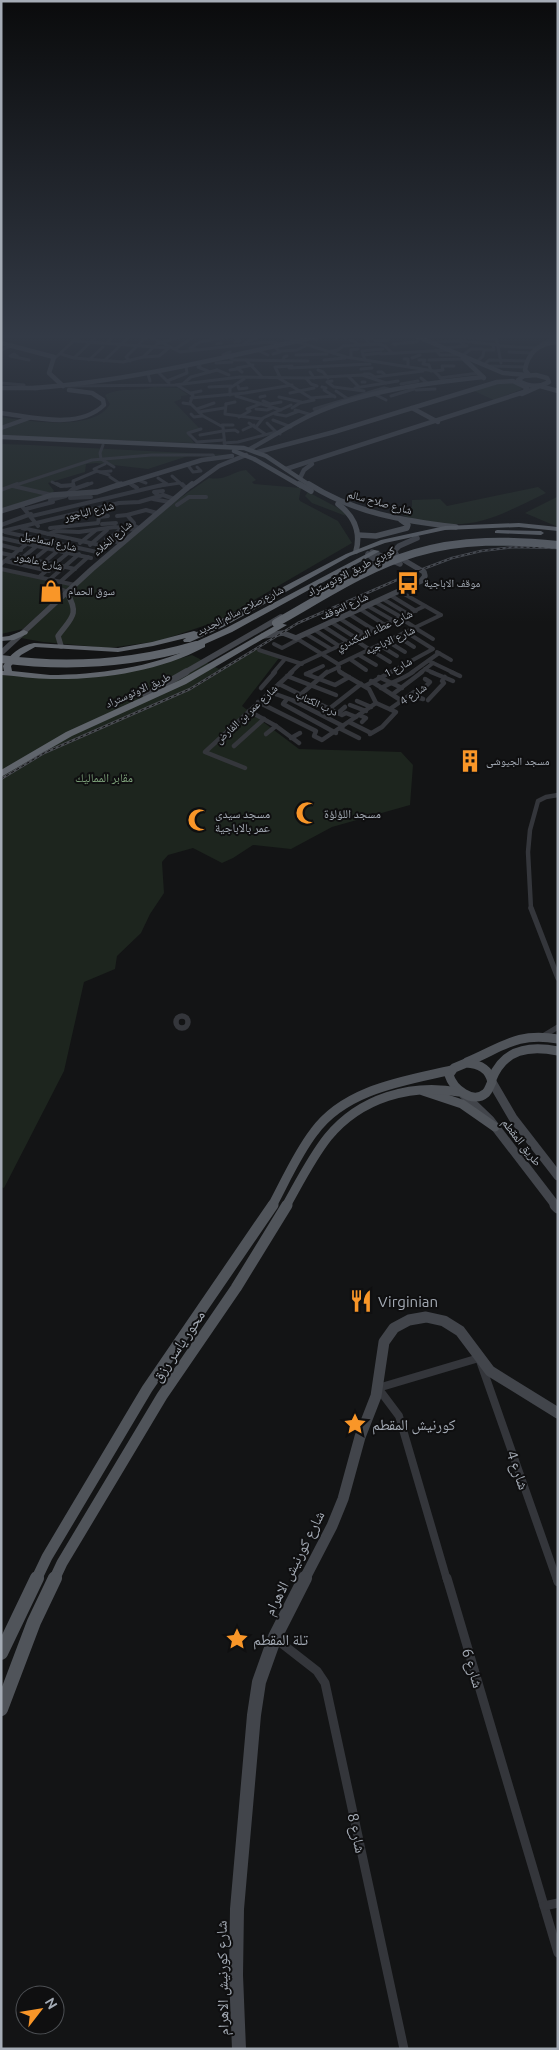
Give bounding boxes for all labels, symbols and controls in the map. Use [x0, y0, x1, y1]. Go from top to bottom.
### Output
street label: شارع صلاح سالم [346, 488, 414, 518]
street label: شارع الباجور [62, 499, 115, 524]
street label: شارع الخلاء [90, 518, 134, 559]
street label: شارع اسماعيل [20, 529, 78, 554]
street label: كوبري طريق الاوتوستراد [305, 543, 398, 601]
street label: شارع عاشور [13, 549, 64, 573]
bus stop icon: موقف الاباجية [395, 570, 421, 596]
place label: موقف الاباجية [424, 577, 480, 589]
shop icon: سوق الحمام [38, 578, 64, 604]
street label: شارع صلاح سالم الجديد [195, 583, 286, 639]
place label: سوق الحمام [68, 585, 115, 598]
street label: شارع الموقف [318, 590, 370, 623]
street label: شارع عطاء السكندري [334, 607, 415, 655]
street label: شارع الاباجيه [363, 623, 417, 658]
street label: شارع 1 [382, 655, 414, 680]
street label: طريق الاوتوستراد [103, 670, 173, 711]
street label: شارع 4 [397, 681, 429, 708]
street label: شارع عمر بن الفارض [212, 682, 280, 747]
street label: درب الكتاب [294, 688, 340, 718]
building icon: مسجد الجيوشى [457, 748, 483, 774]
place label: مسجد الجيوشى [486, 755, 550, 768]
park label: مقابر المماليك [75, 771, 133, 785]
mosque icon: مسجد اللؤلؤة [294, 800, 320, 826]
mosque icon: مسجد سيدى عمر بالاباجية [186, 807, 212, 833]
place label: مسجد سيدى عمر بالاباجية [215, 807, 270, 835]
place label: مسجد اللؤلؤة [324, 807, 381, 821]
street label: طريق المقطم [498, 1116, 544, 1169]
restaurant icon: Virginian [348, 1288, 374, 1314]
place label: Virginian [378, 1293, 438, 1310]
street label: محور ياسر رزق [148, 1307, 210, 1386]
place icon: كورنيش المقطم [342, 1411, 368, 1437]
place label: كورنيش المقطم [372, 1416, 455, 1435]
street label: شارع 4 [501, 1448, 533, 1493]
street label: شارع كورنيش الاهرام [260, 1508, 330, 1619]
place icon: تلة المقطم [224, 1626, 250, 1652]
place label: تلة المقطم [253, 1631, 309, 1650]
street label: شارع 6 [457, 1646, 487, 1691]
street label: شارع 8 [343, 1811, 370, 1855]
street label: شارع كورنيش الاهرام [212, 1920, 234, 2036]
north arrow [15, 1985, 65, 2035]
text: N [42, 1995, 61, 2012]

